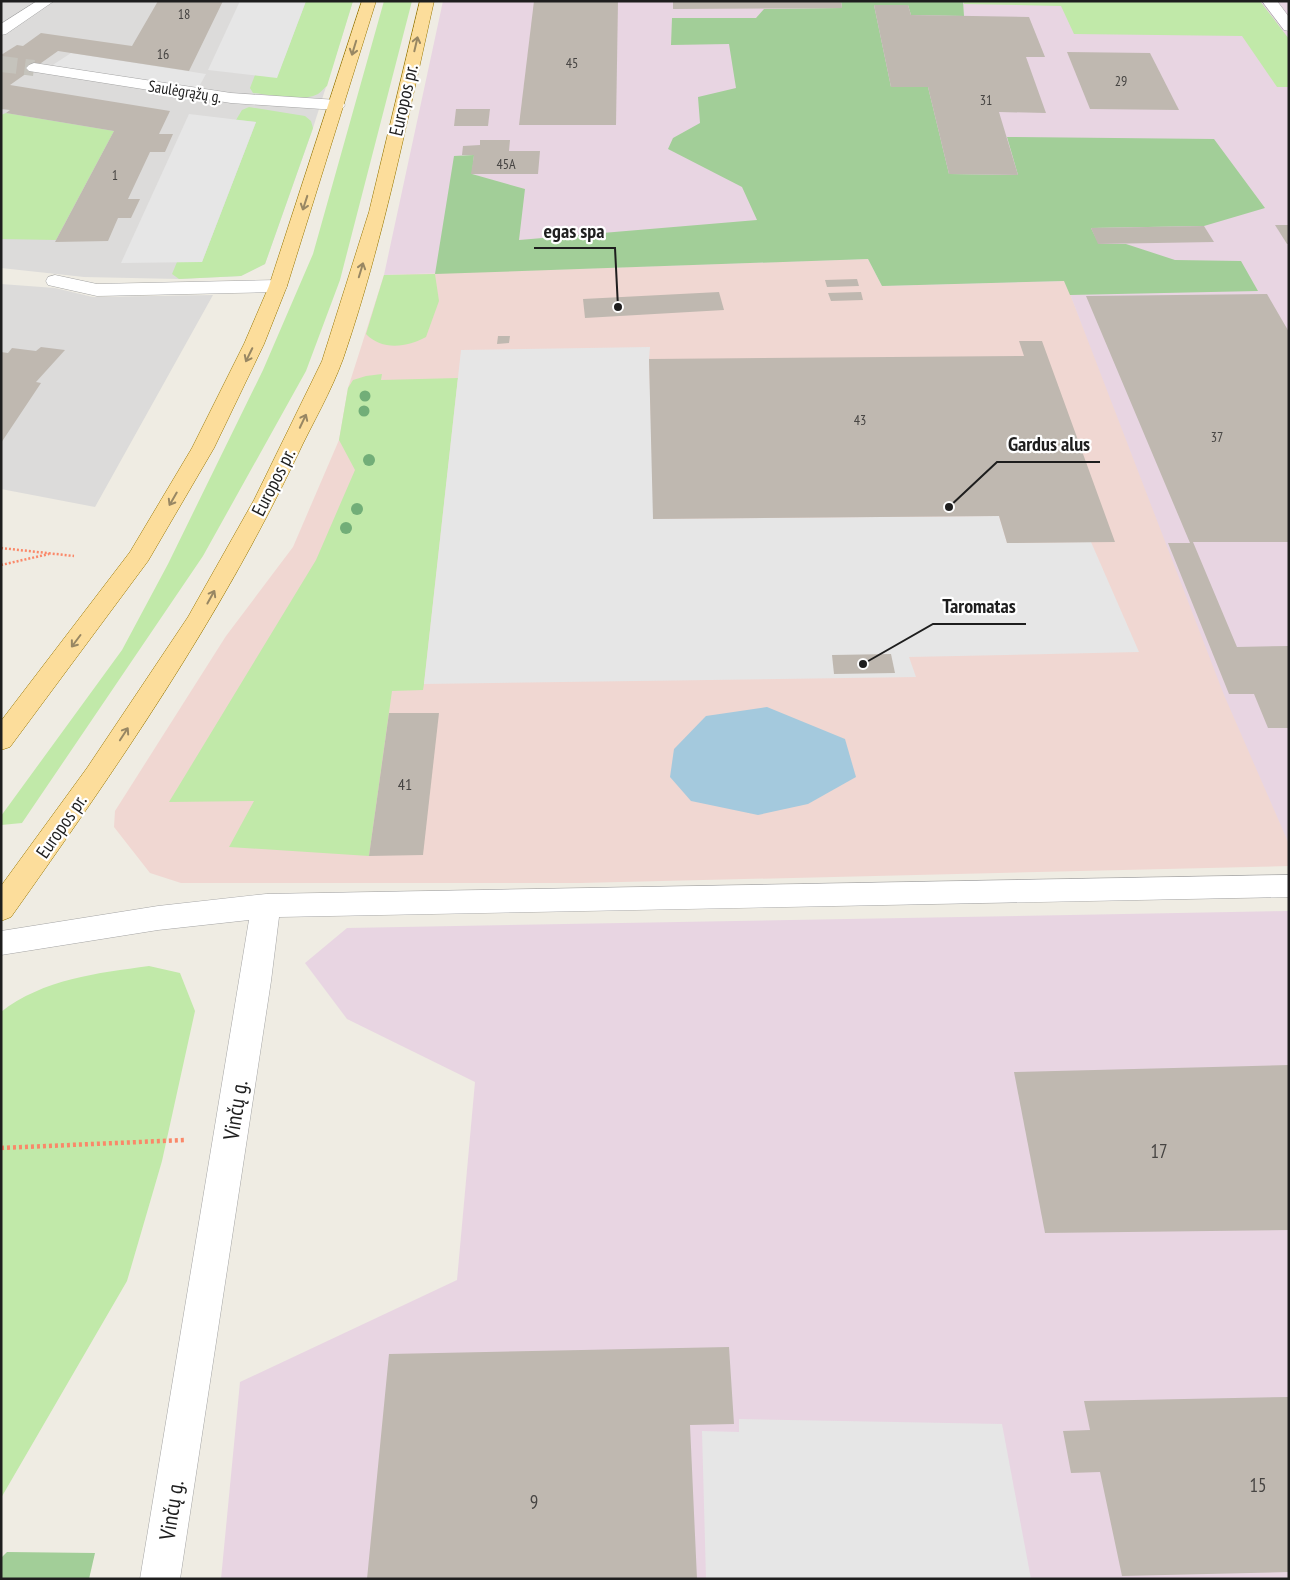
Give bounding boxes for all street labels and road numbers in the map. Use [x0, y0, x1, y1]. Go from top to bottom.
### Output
street label: Europos pr. [383, 62, 423, 138]
street label: Saulėgrąžų g. [147, 75, 223, 107]
street label: Europos pr. [246, 444, 300, 520]
street label: Europos pr. [30, 789, 92, 863]
street label: Vinčų g. [216, 1078, 254, 1143]
street label: Vinčų g. [152, 1478, 190, 1543]

